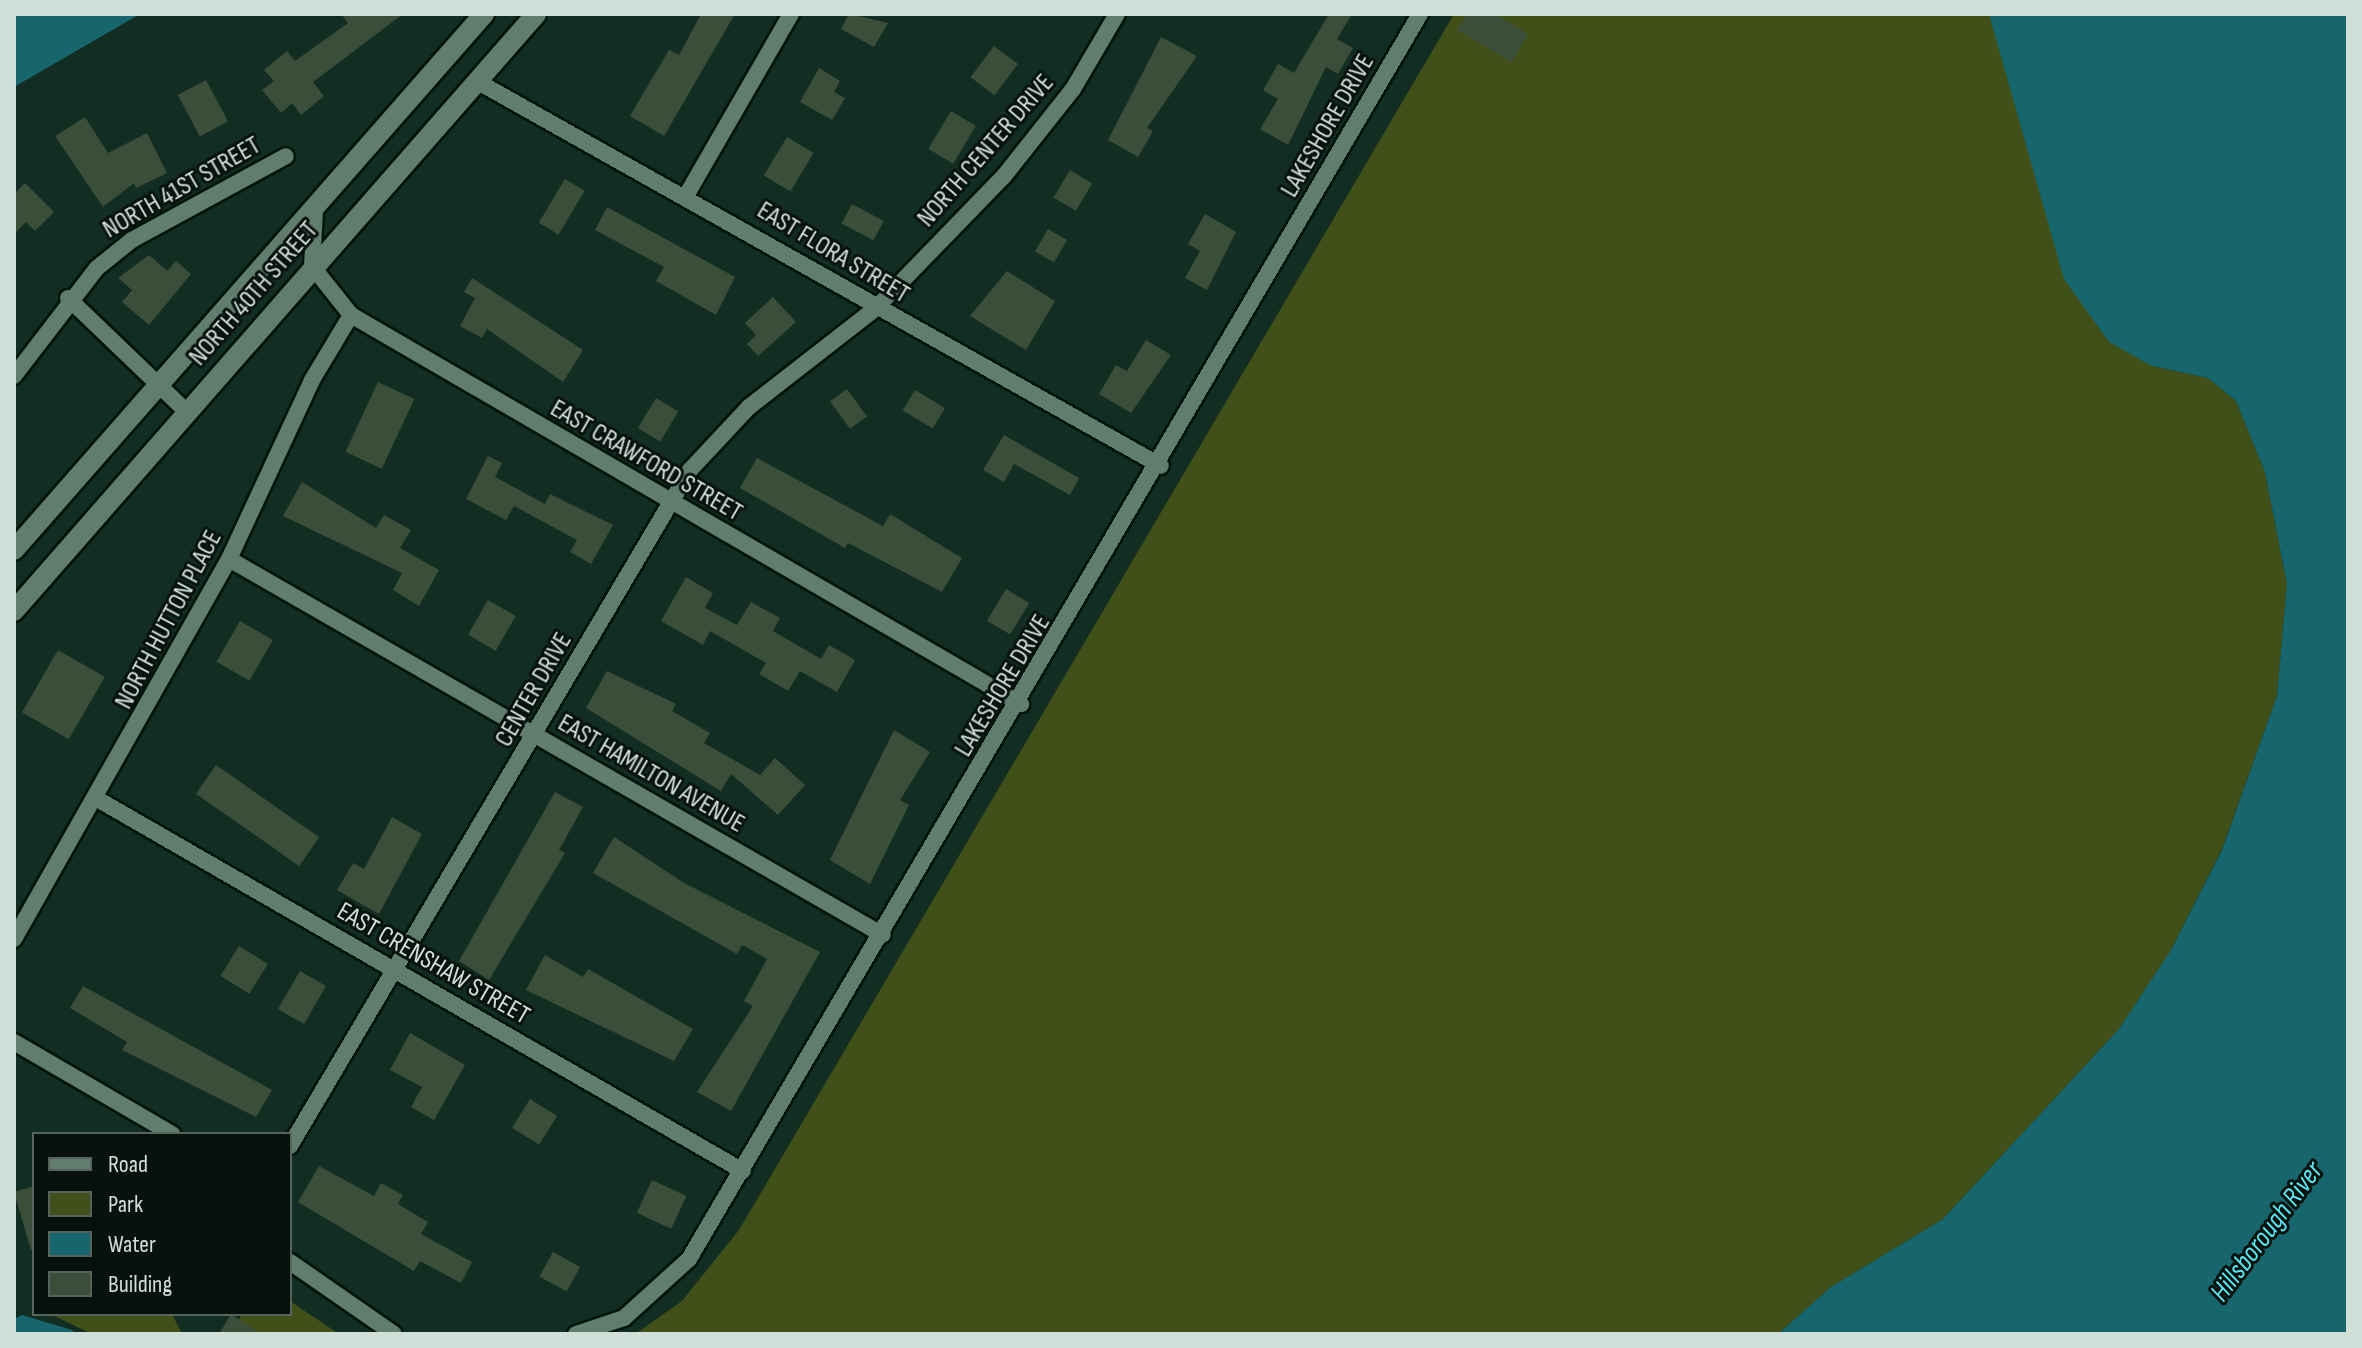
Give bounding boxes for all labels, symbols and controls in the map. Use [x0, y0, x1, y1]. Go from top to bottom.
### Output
street label: LAKESHORE DRIVE [1275, 49, 1381, 203]
street label: NORTH CENTER DRIVE [911, 68, 1061, 234]
street label: NORTH 41ST STREET [98, 130, 266, 246]
street label: EAST FLORA STREET [751, 195, 915, 311]
street label: NORTH 40TH STREET [183, 216, 325, 372]
street label: EAST CRAWFORD STREET [545, 393, 747, 529]
street label: NORTH HUTTON PLACE [109, 525, 229, 715]
street label: LAKESHORE DRIVE [948, 609, 1058, 763]
street label: CENTER DRIVE [489, 627, 579, 753]
street label: EAST HAMILTON AVENUE [552, 708, 750, 840]
street label: EAST CRENSHAW STREET [331, 896, 535, 1032]
legend [32, 1132, 292, 1316]
text: Road [108, 1150, 148, 1179]
water label: Hillsborough River [2204, 1155, 2330, 1309]
text: Park [108, 1190, 143, 1219]
text: Water [108, 1230, 156, 1259]
text: Building [108, 1270, 172, 1299]

